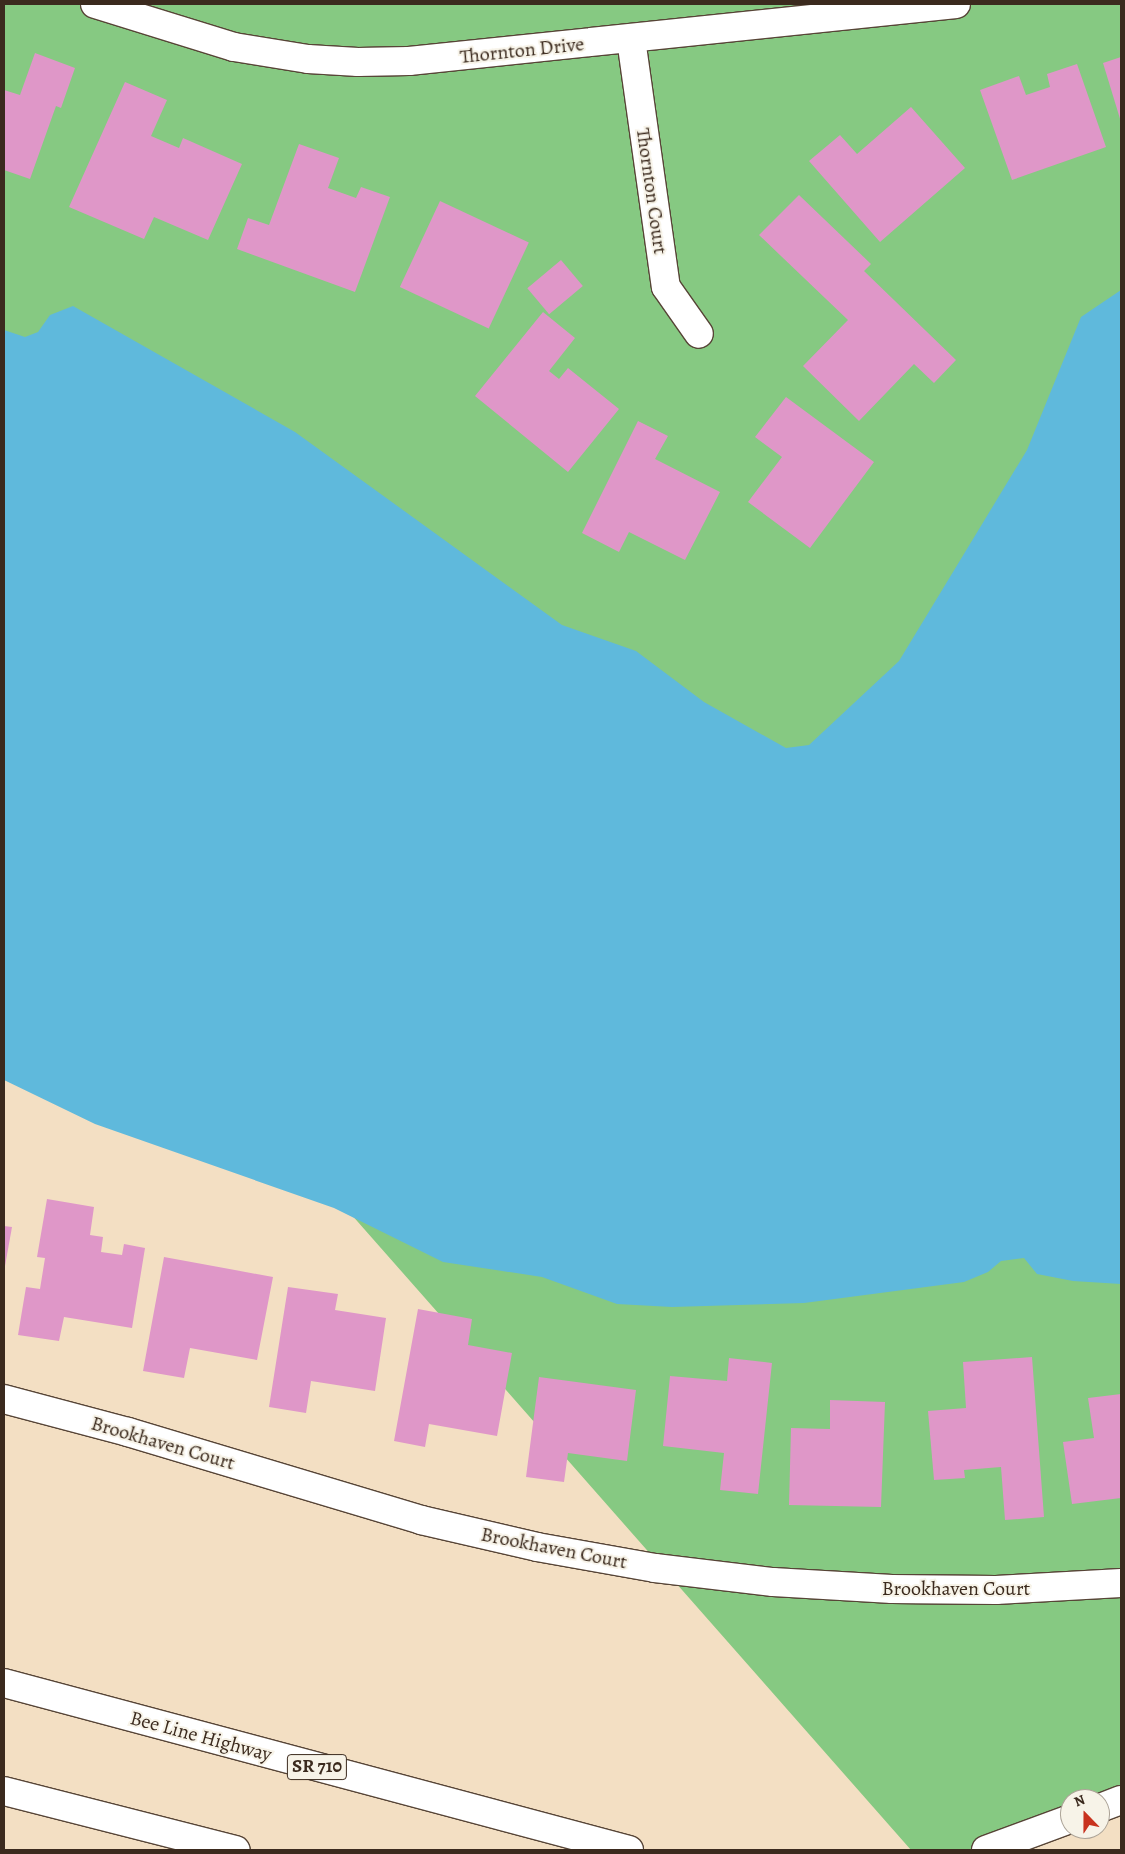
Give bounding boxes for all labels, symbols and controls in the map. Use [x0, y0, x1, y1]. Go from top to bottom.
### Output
street label: Thornton Drive [459, 32, 585, 68]
street label: Thornton Court [631, 126, 673, 256]
street label: Brookhaven Court [88, 1411, 238, 1475]
street label: Brookhaven Court [479, 1522, 629, 1574]
street label: Brookhaven Court [882, 1576, 1030, 1600]
street label: Bee Line Highway [127, 1706, 275, 1766]
road number: SR 710 [286, 1750, 348, 1784]
north arrow [1060, 1789, 1110, 1839]
text: N [1071, 1790, 1088, 1811]

